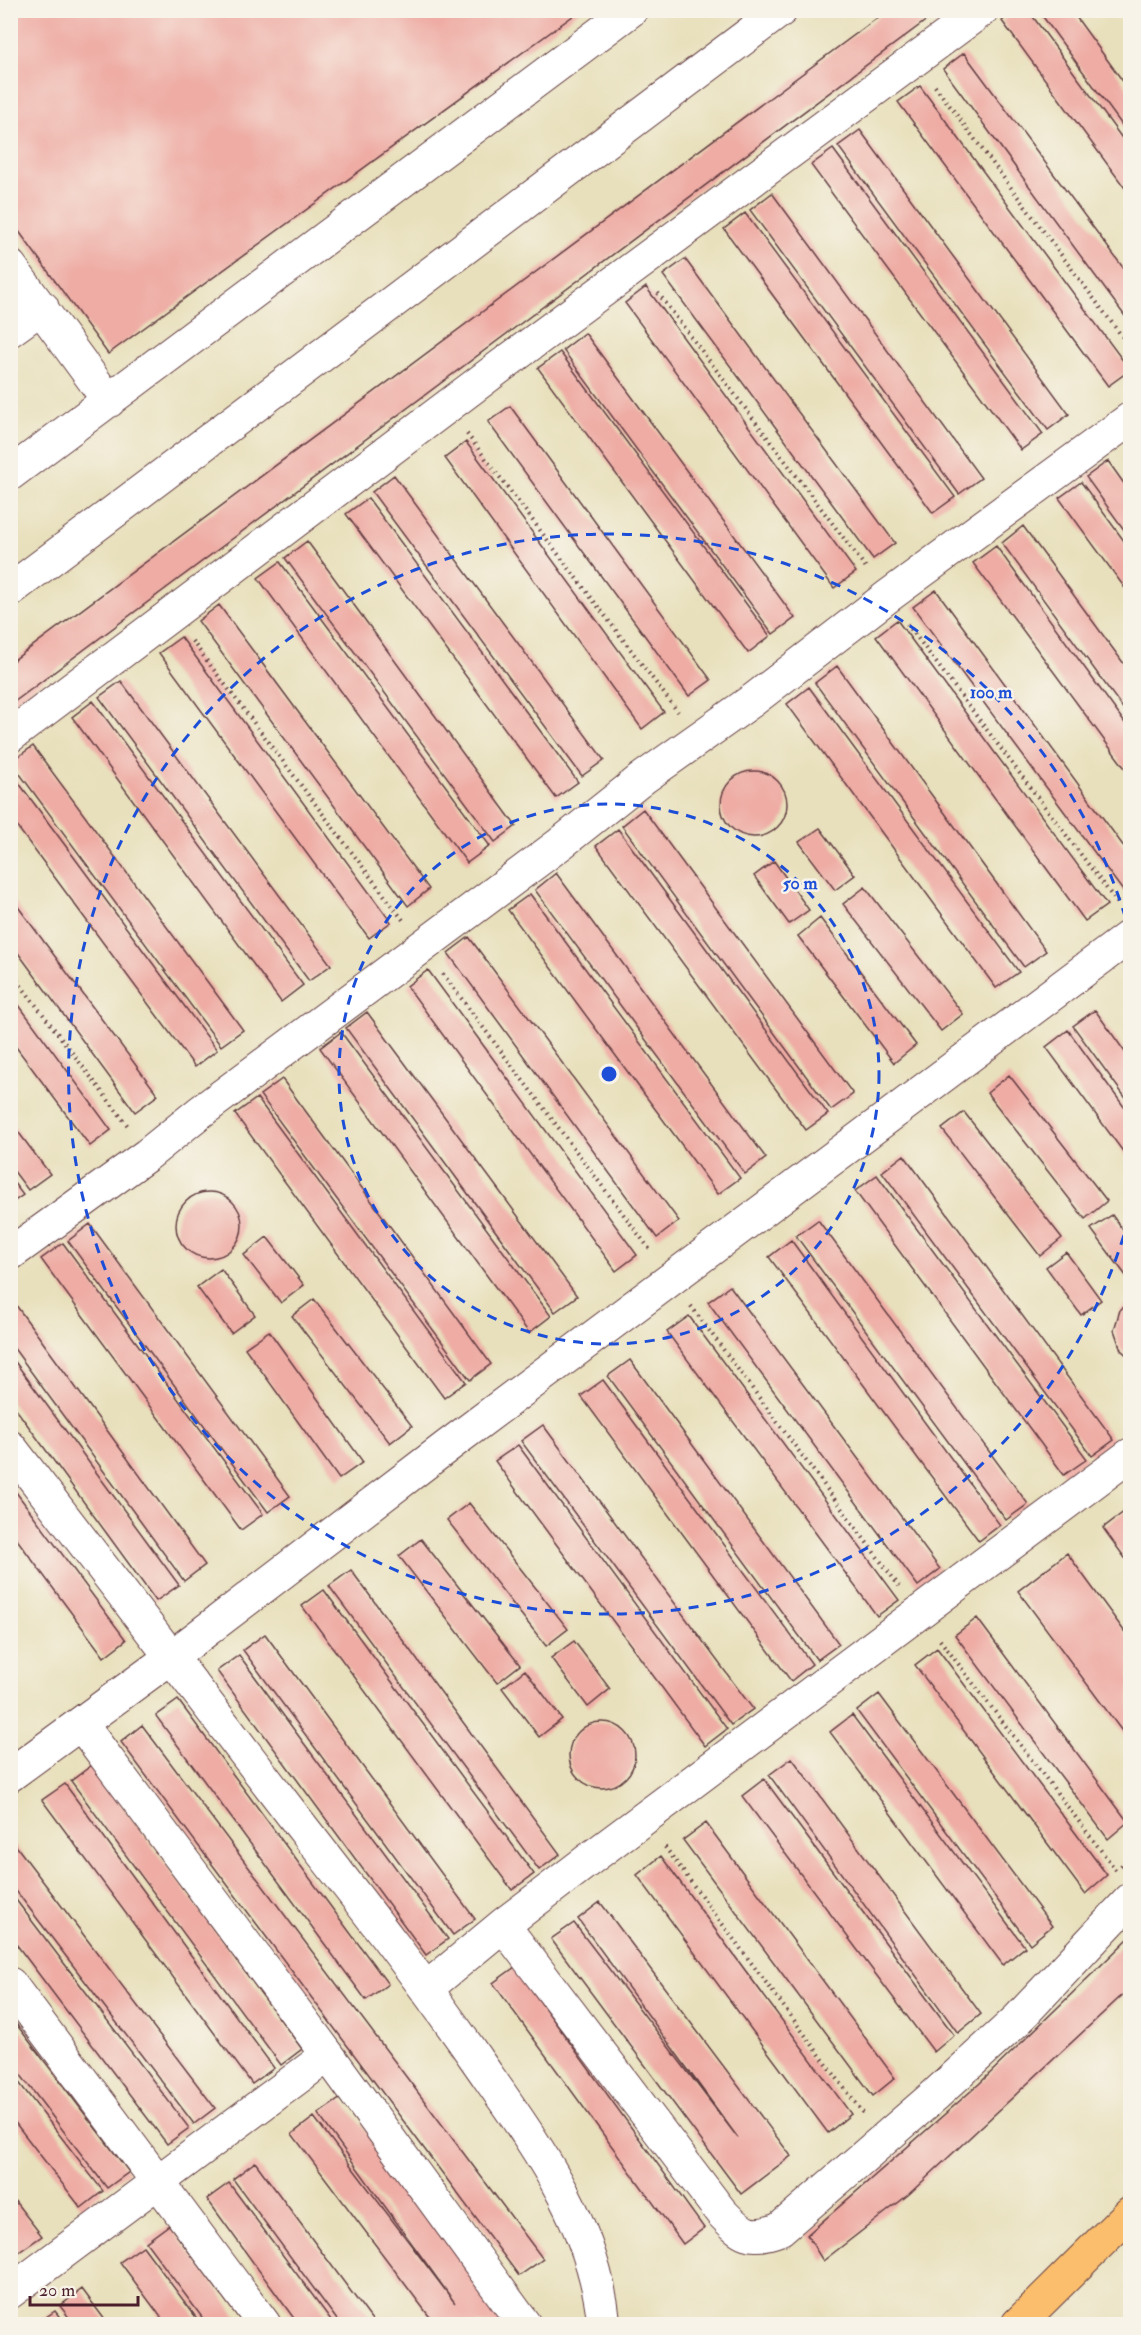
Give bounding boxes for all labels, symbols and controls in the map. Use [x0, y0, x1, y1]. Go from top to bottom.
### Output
text: 100 m [970, 681, 1013, 704]
text: 50 m [783, 872, 818, 895]
centre of rings [599, 1064, 619, 1084]
scale bar [30, 2269, 138, 2307]
text: 20 m [39, 2279, 75, 2302]

